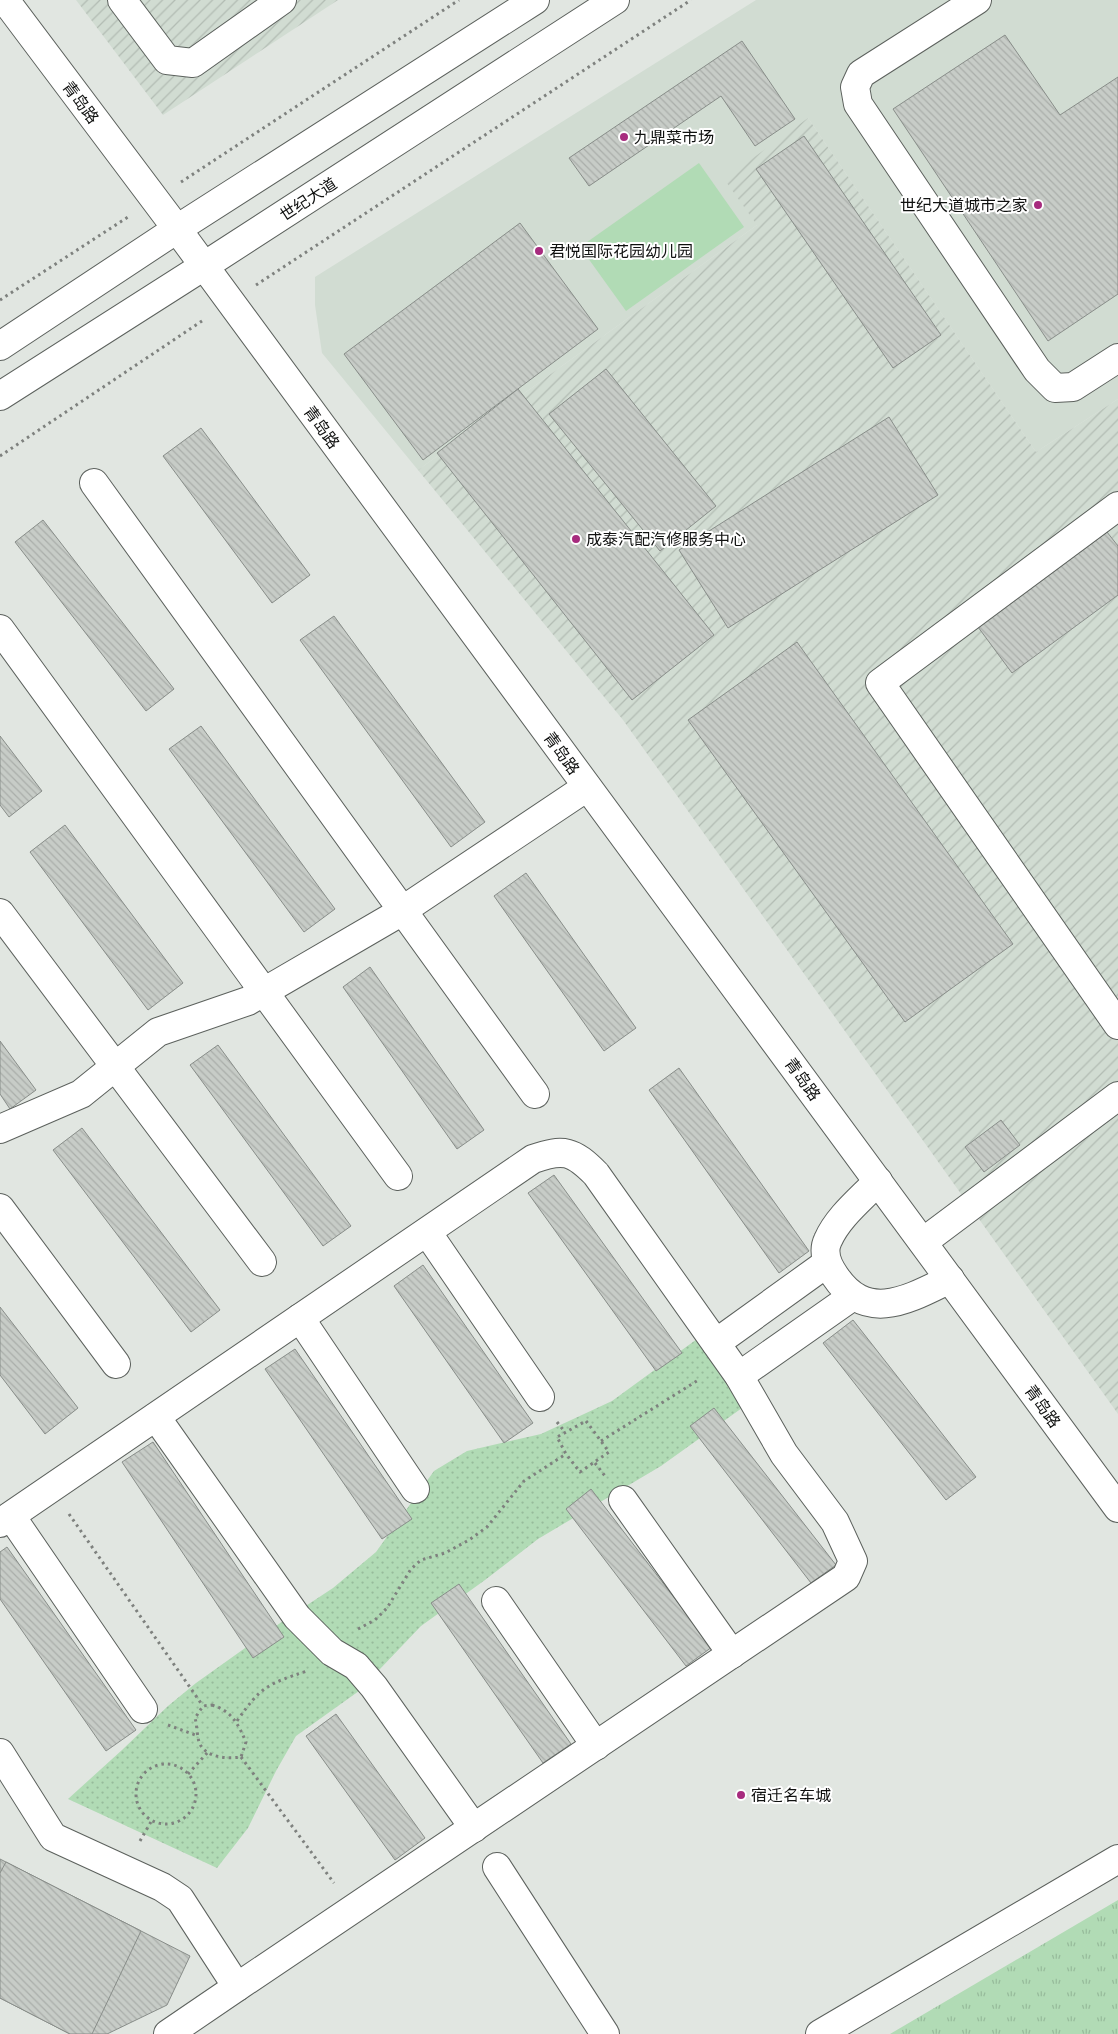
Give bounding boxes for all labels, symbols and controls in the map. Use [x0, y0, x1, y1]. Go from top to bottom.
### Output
street label: 青岛路 [59, 77, 103, 127]
place label: 九鼎菜市场 [634, 128, 714, 147]
marker: 九鼎菜市场 [618, 131, 630, 143]
street label: 世纪大道 [276, 174, 340, 225]
place label: 世纪大道城市之家 [900, 196, 1028, 215]
marker: 世纪大道城市之家 [1032, 199, 1044, 211]
place label: 君悦国际花园幼儿园 [549, 242, 693, 261]
marker: 君悦国际花园幼儿园 [533, 245, 545, 257]
street label: 青岛路 [300, 402, 343, 452]
place label: 成泰汽配汽修服务中心 [586, 530, 746, 549]
marker: 成泰汽配汽修服务中心 [570, 533, 582, 545]
street label: 青岛路 [540, 728, 583, 778]
street label: 青岛路 [781, 1054, 824, 1104]
street label: 青岛路 [1021, 1381, 1064, 1431]
place label: 宿迁名车城 [751, 1786, 831, 1805]
marker: 宿迁名车城 [735, 1789, 747, 1801]

